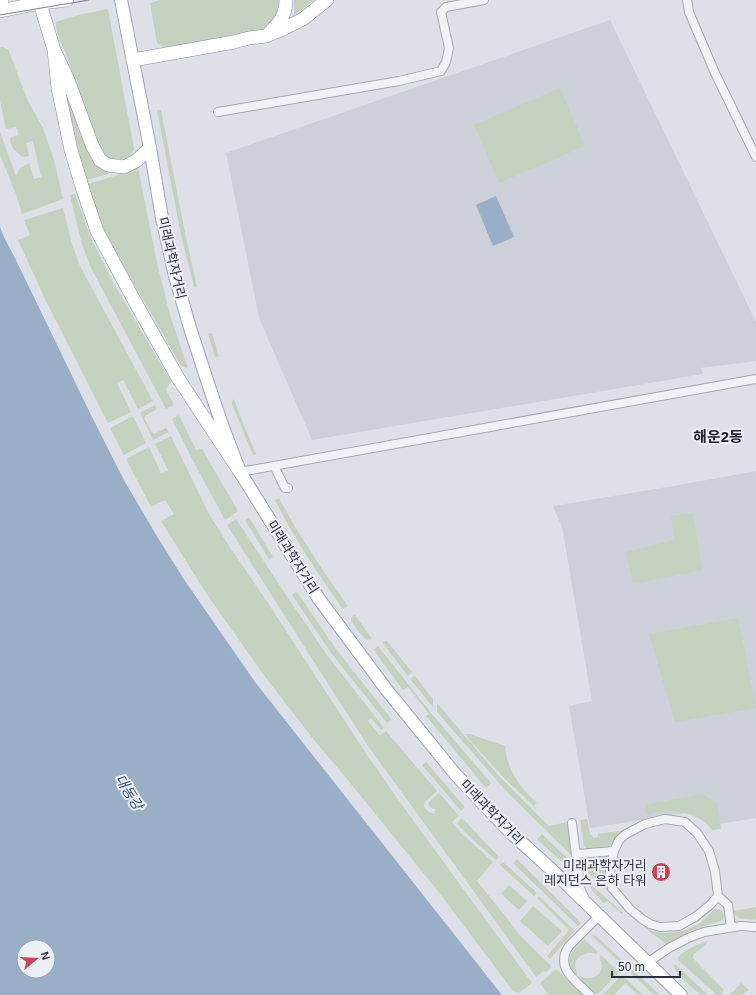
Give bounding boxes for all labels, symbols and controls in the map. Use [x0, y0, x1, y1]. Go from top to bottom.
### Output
street label: 미래과학자거리 [155, 216, 189, 300]
district label: 해운2동 [693, 428, 743, 445]
street label: 미래과학자거리 [264, 518, 322, 596]
water label: 대동강 [112, 771, 147, 814]
street label: 미래과학자거리 [458, 777, 526, 847]
place label: 미래과학자거리 레지던스 은하 타워 [544, 858, 647, 888]
building icon: 미래과학자거리 레지던스 은하 타워 [650, 861, 672, 883]
north arrow [16, 939, 56, 979]
text: N [39, 950, 52, 962]
scale bar [612, 953, 680, 979]
text: 50 m [618, 960, 645, 974]

